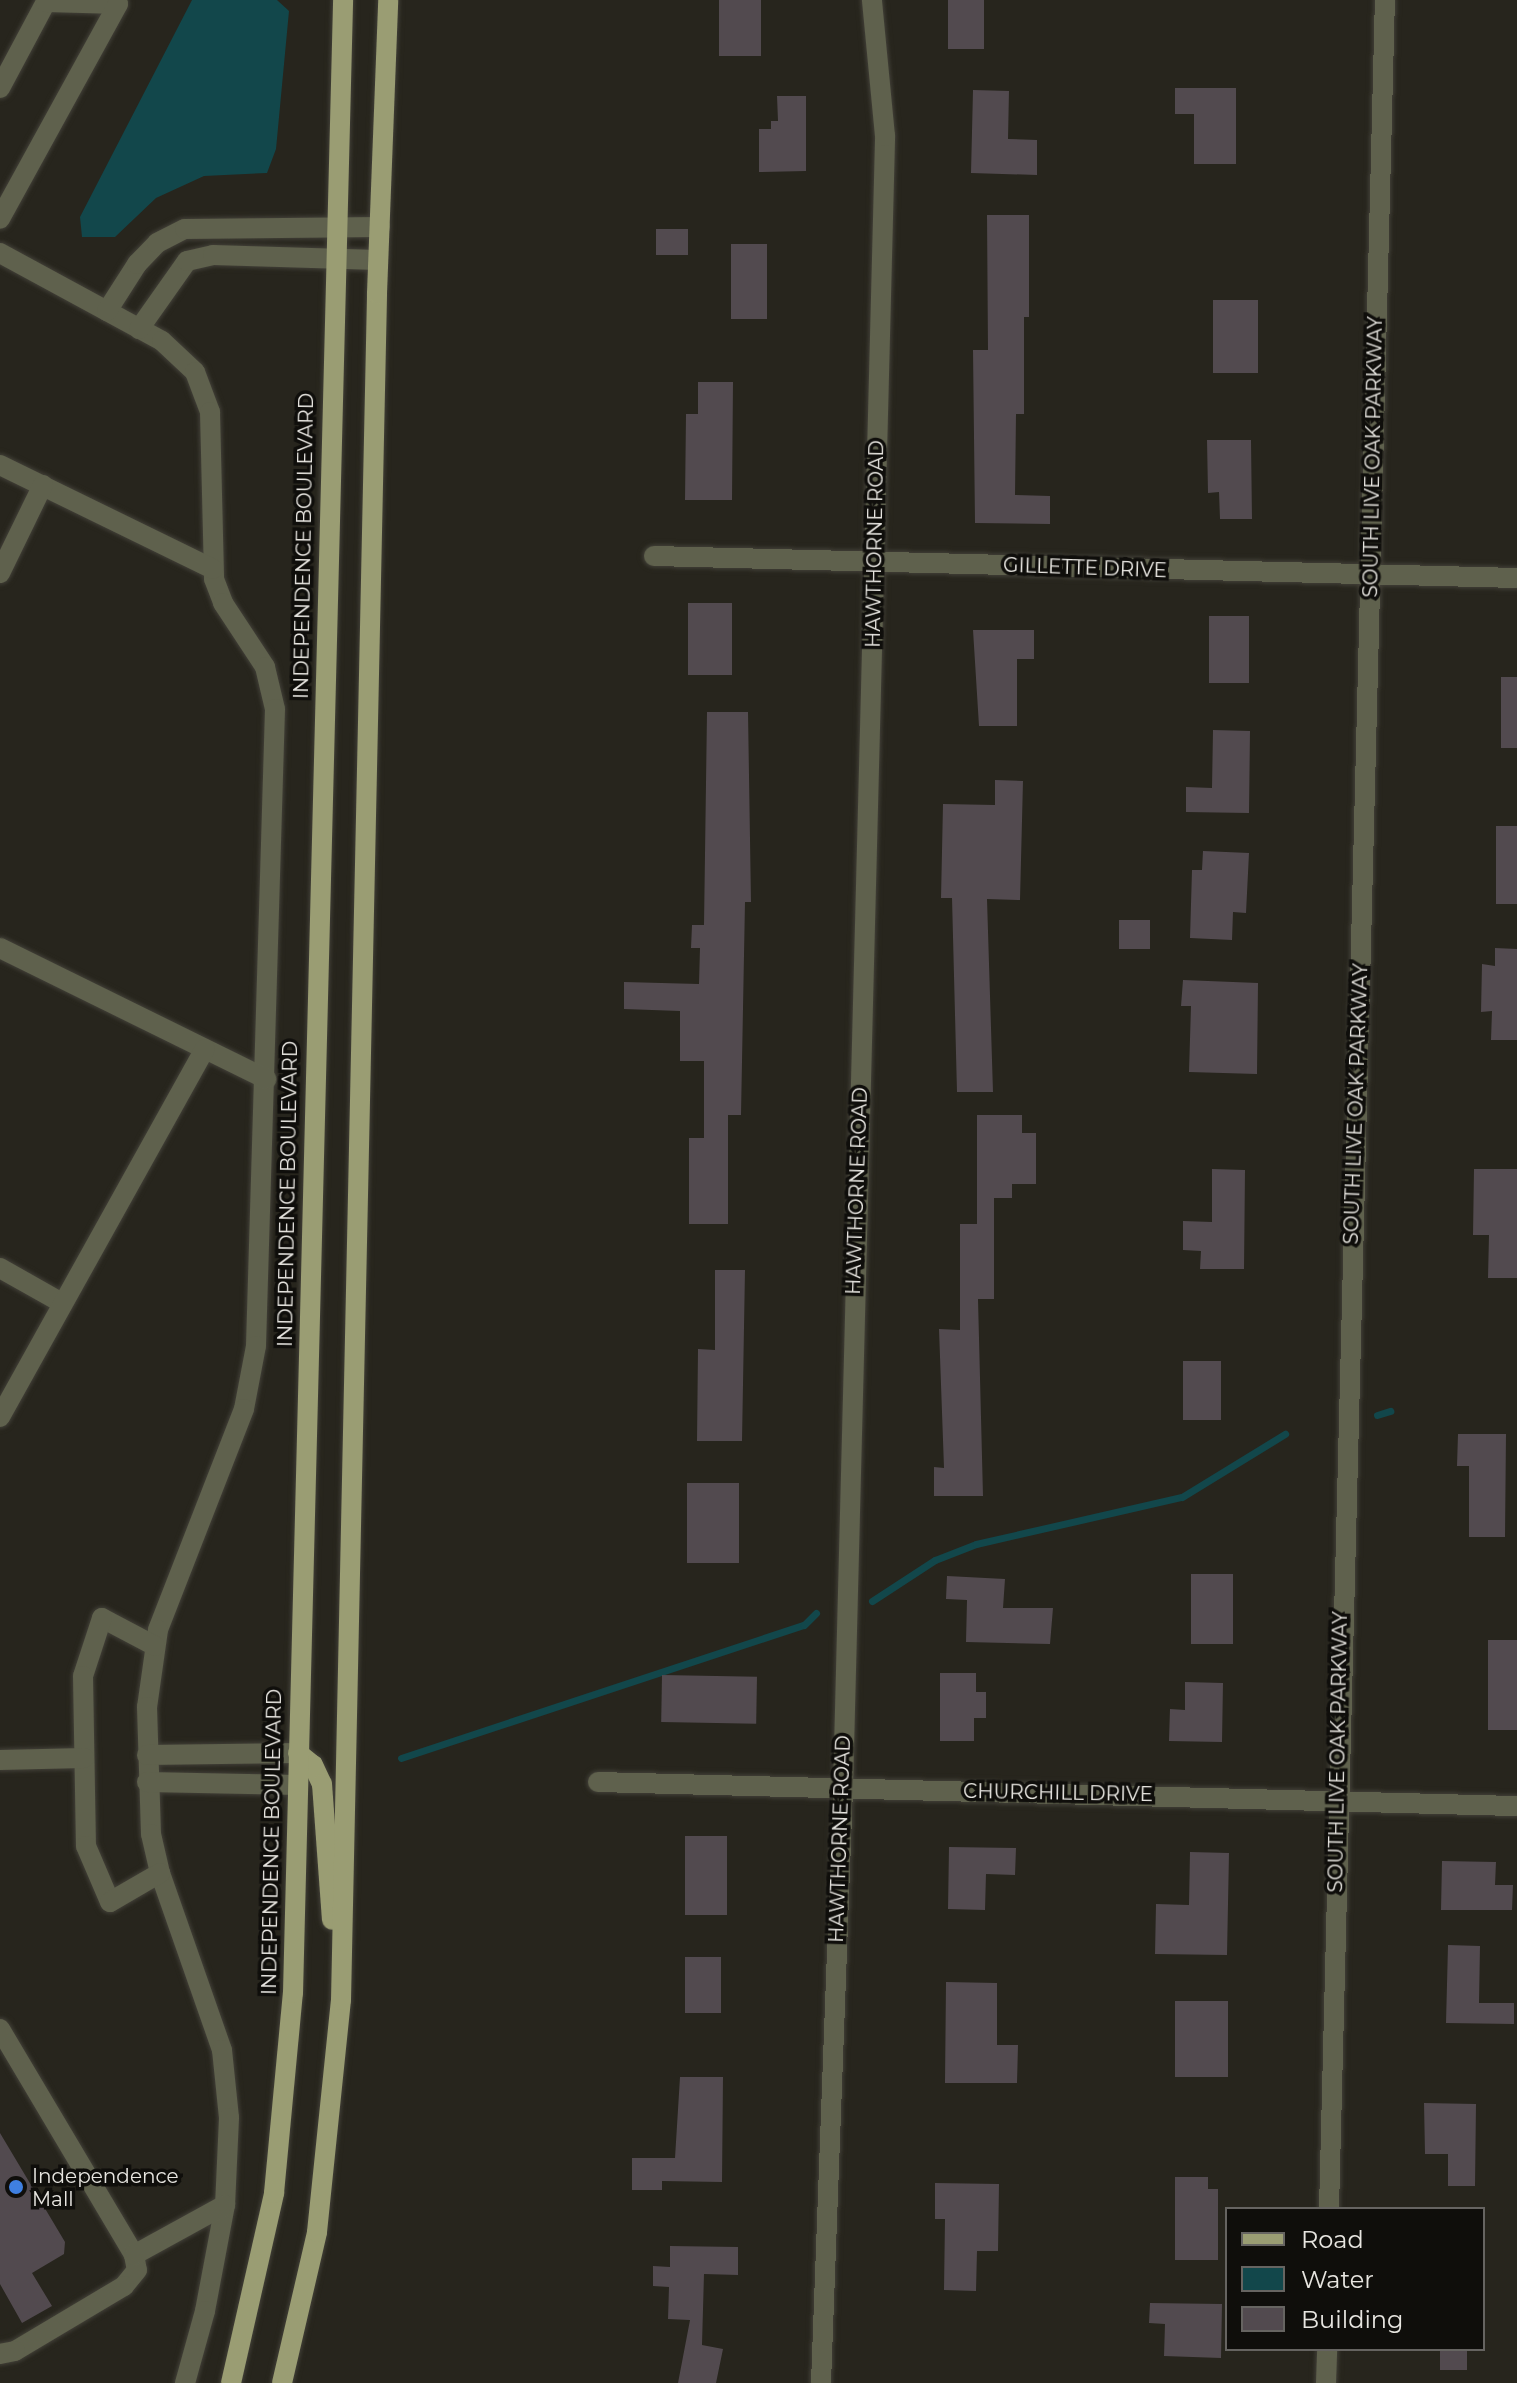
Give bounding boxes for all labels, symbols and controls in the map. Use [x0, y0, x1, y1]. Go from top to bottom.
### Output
street label: SOUTH LIVE OAK PARKWAY [1359, 316, 1387, 598]
street label: INDEPENDENCE BOULEVARD [289, 393, 319, 699]
street label: HAWTHORNE ROAD [861, 440, 889, 648]
street label: GILLETTE DRIVE [1003, 553, 1167, 583]
street label: SOUTH LIVE OAK PARKWAY [1339, 963, 1373, 1245]
street label: INDEPENDENCE BOULEVARD [273, 1041, 303, 1347]
street label: HAWTHORNE ROAD [841, 1087, 873, 1295]
street label: SOUTH LIVE OAK PARKWAY [1324, 1611, 1352, 1893]
street label: INDEPENDENCE BOULEVARD [257, 1689, 287, 1995]
street label: HAWTHORNE ROAD [824, 1735, 856, 1943]
street label: CHURCHILL DRIVE [963, 1779, 1153, 1807]
place label: Independence Mall [32, 2164, 179, 2211]
marker: Independence Mall [7, 2178, 25, 2196]
legend [1225, 2207, 1485, 2351]
text: Road [1301, 2225, 1364, 2254]
text: Water [1301, 2265, 1374, 2294]
text: Building [1301, 2305, 1404, 2334]

